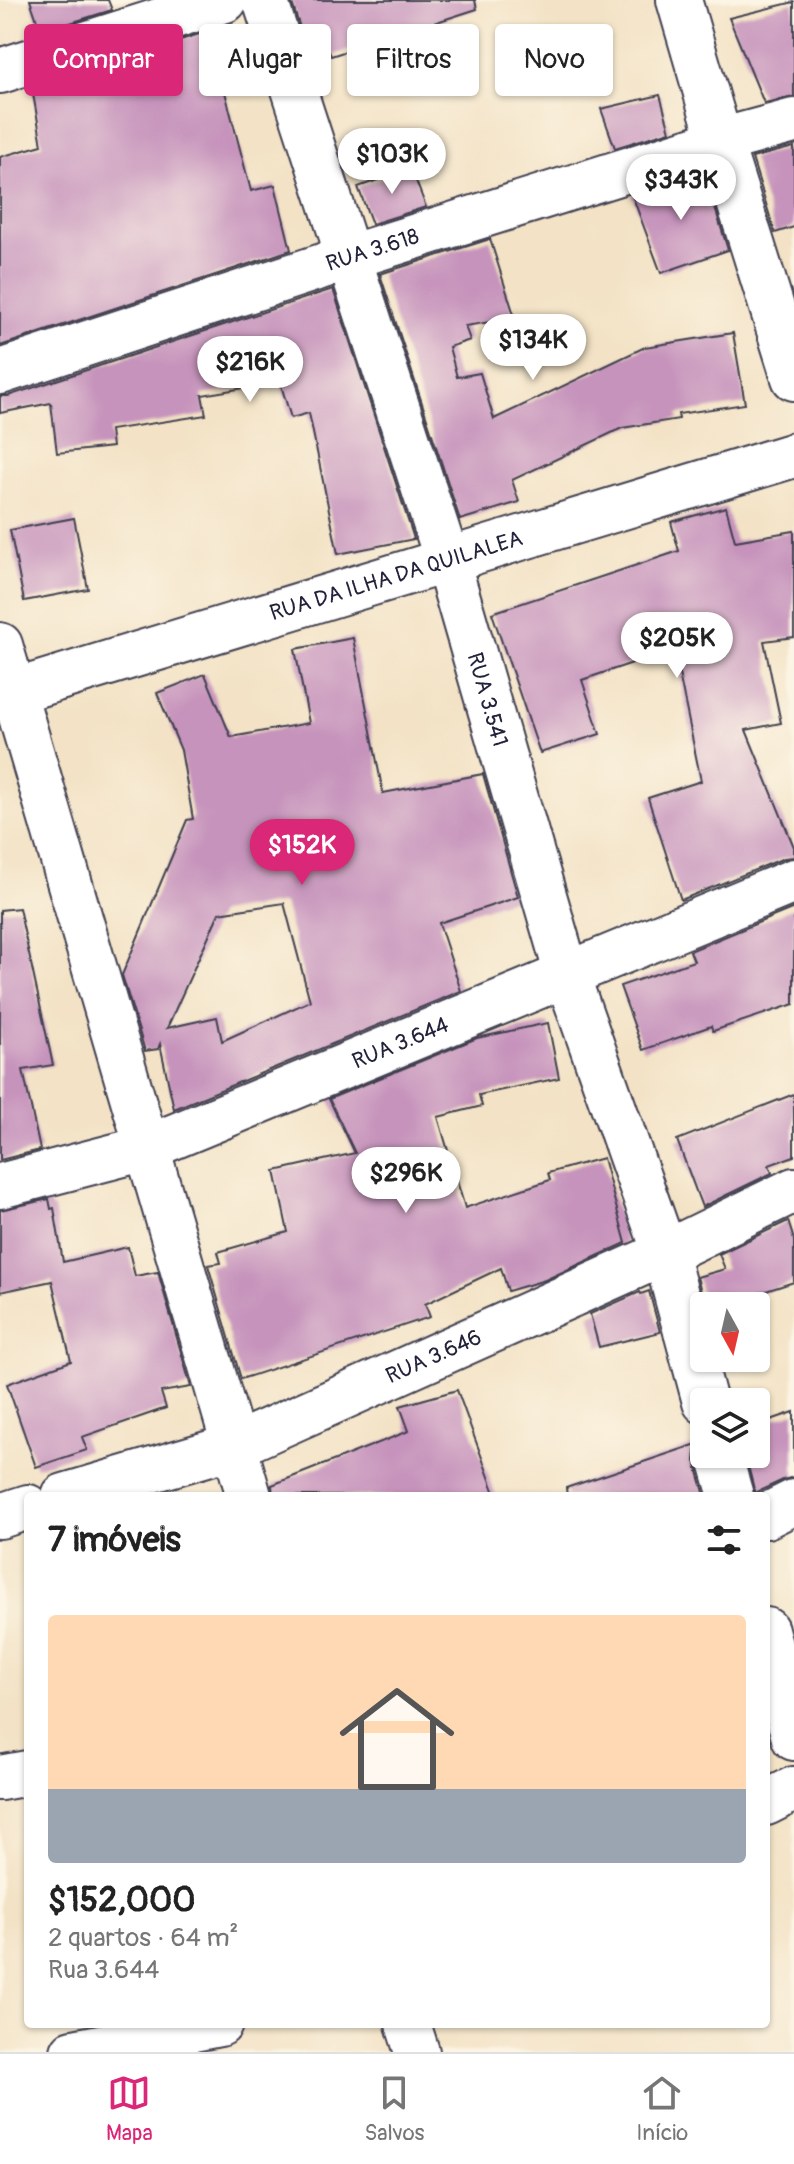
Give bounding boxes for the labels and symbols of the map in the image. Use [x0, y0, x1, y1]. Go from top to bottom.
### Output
pin: $103K [336, 128, 448, 196]
pin: $343K [625, 154, 737, 222]
street label: RUA 3.618 [322, 222, 423, 278]
pin: $134K [477, 314, 589, 382]
pin: $216K [194, 336, 306, 404]
street label: RUA DA ILHA DA QUILALEA [266, 524, 526, 627]
pin: $205K [621, 612, 733, 680]
street label: RUA 3.541 [460, 649, 514, 750]
pin: $152K [246, 819, 358, 887]
street label: RUA 3.644 [348, 1011, 453, 1076]
pin: $296K [350, 1147, 462, 1215]
north arrow [690, 1292, 770, 1372]
street label: RUA 3.646 [381, 1323, 486, 1390]

